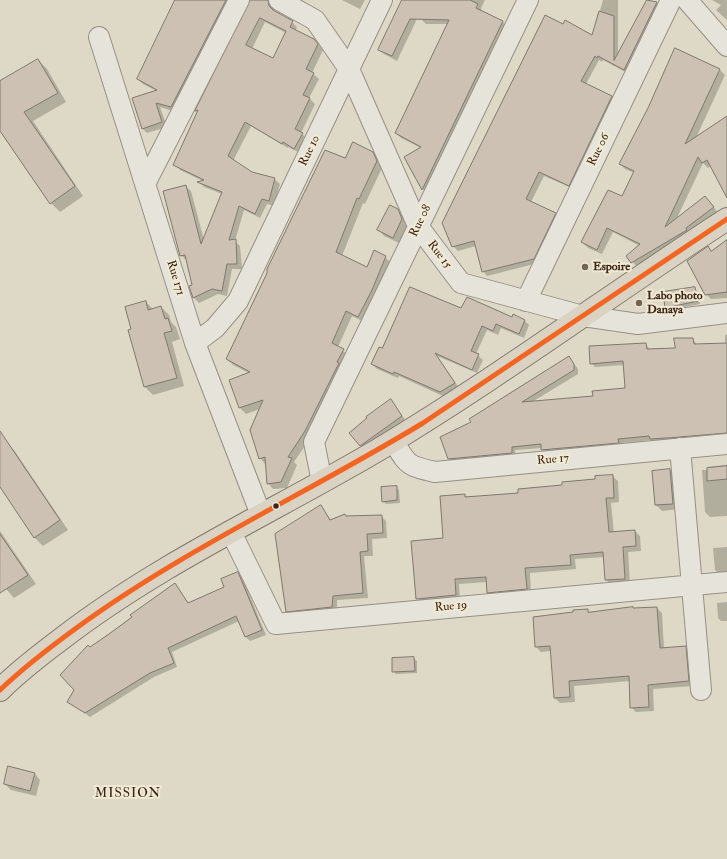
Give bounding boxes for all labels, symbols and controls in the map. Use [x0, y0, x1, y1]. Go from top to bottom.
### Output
street label: Rue 06 [585, 131, 613, 169]
street label: Rue 10 [296, 133, 324, 169]
street label: Rue 08 [407, 203, 435, 239]
street label: Rue 15 [424, 238, 454, 272]
street label: Rue 171 [163, 259, 187, 297]
place label: Espoire [593, 260, 630, 274]
marker: Espoire [580, 262, 590, 272]
place label: Labo photo Danaya [647, 289, 703, 317]
marker: Labo photo Danaya [634, 298, 644, 308]
street label: Rue 17 [536, 451, 570, 469]
unlabelled marker [271, 501, 281, 511]
street label: Rue 19 [434, 598, 468, 616]
district label: MISSION [95, 786, 161, 802]

